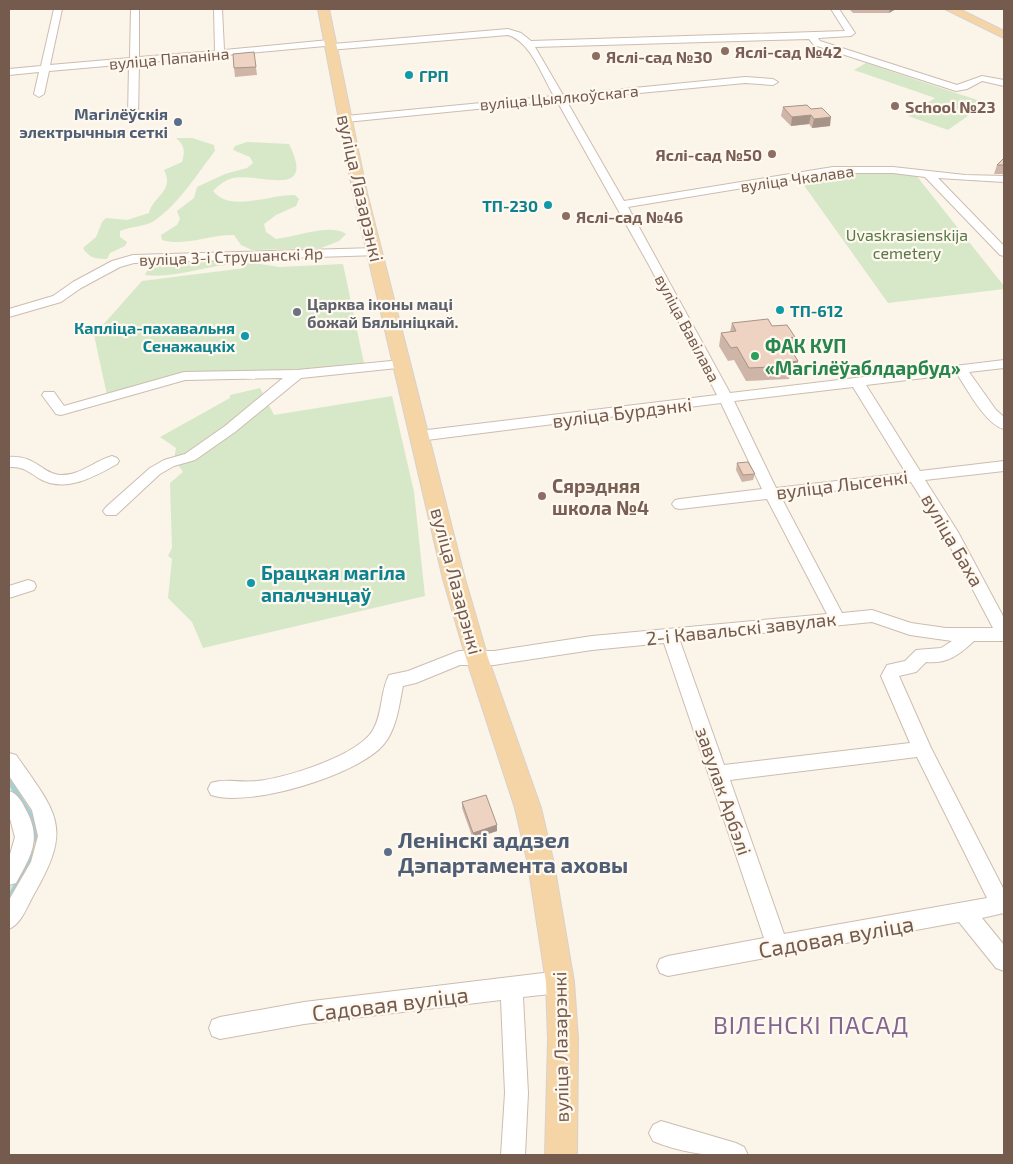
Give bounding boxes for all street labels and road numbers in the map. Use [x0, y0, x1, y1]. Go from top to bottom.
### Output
street label: вуліца Папаніна [108, 43, 230, 74]
street label: вуліца Цыялкоўскага [479, 81, 639, 114]
street label: вуліца Лазарэнкі [332, 112, 389, 264]
street label: вуліца Чкалава [739, 161, 855, 196]
street label: вуліца 3-і Струшанскі Яр [139, 243, 323, 270]
street label: вуліца Вавілава [651, 271, 724, 385]
street label: вуліца Бурдэнкі [551, 392, 693, 433]
street label: вуліца Лысенкі [775, 464, 909, 505]
street label: вуліца Баха [916, 489, 989, 591]
street label: вуліца Лазарэнкі [425, 505, 488, 657]
street label: 2-і Кавальскі завулак [645, 607, 837, 650]
street label: завулак Арбэлі [690, 724, 757, 858]
street label: Садовая вуліца [756, 910, 916, 963]
street label: вуліца Лазарэнкі [547, 971, 574, 1123]
street label: Садовая вуліца [310, 981, 470, 1026]

